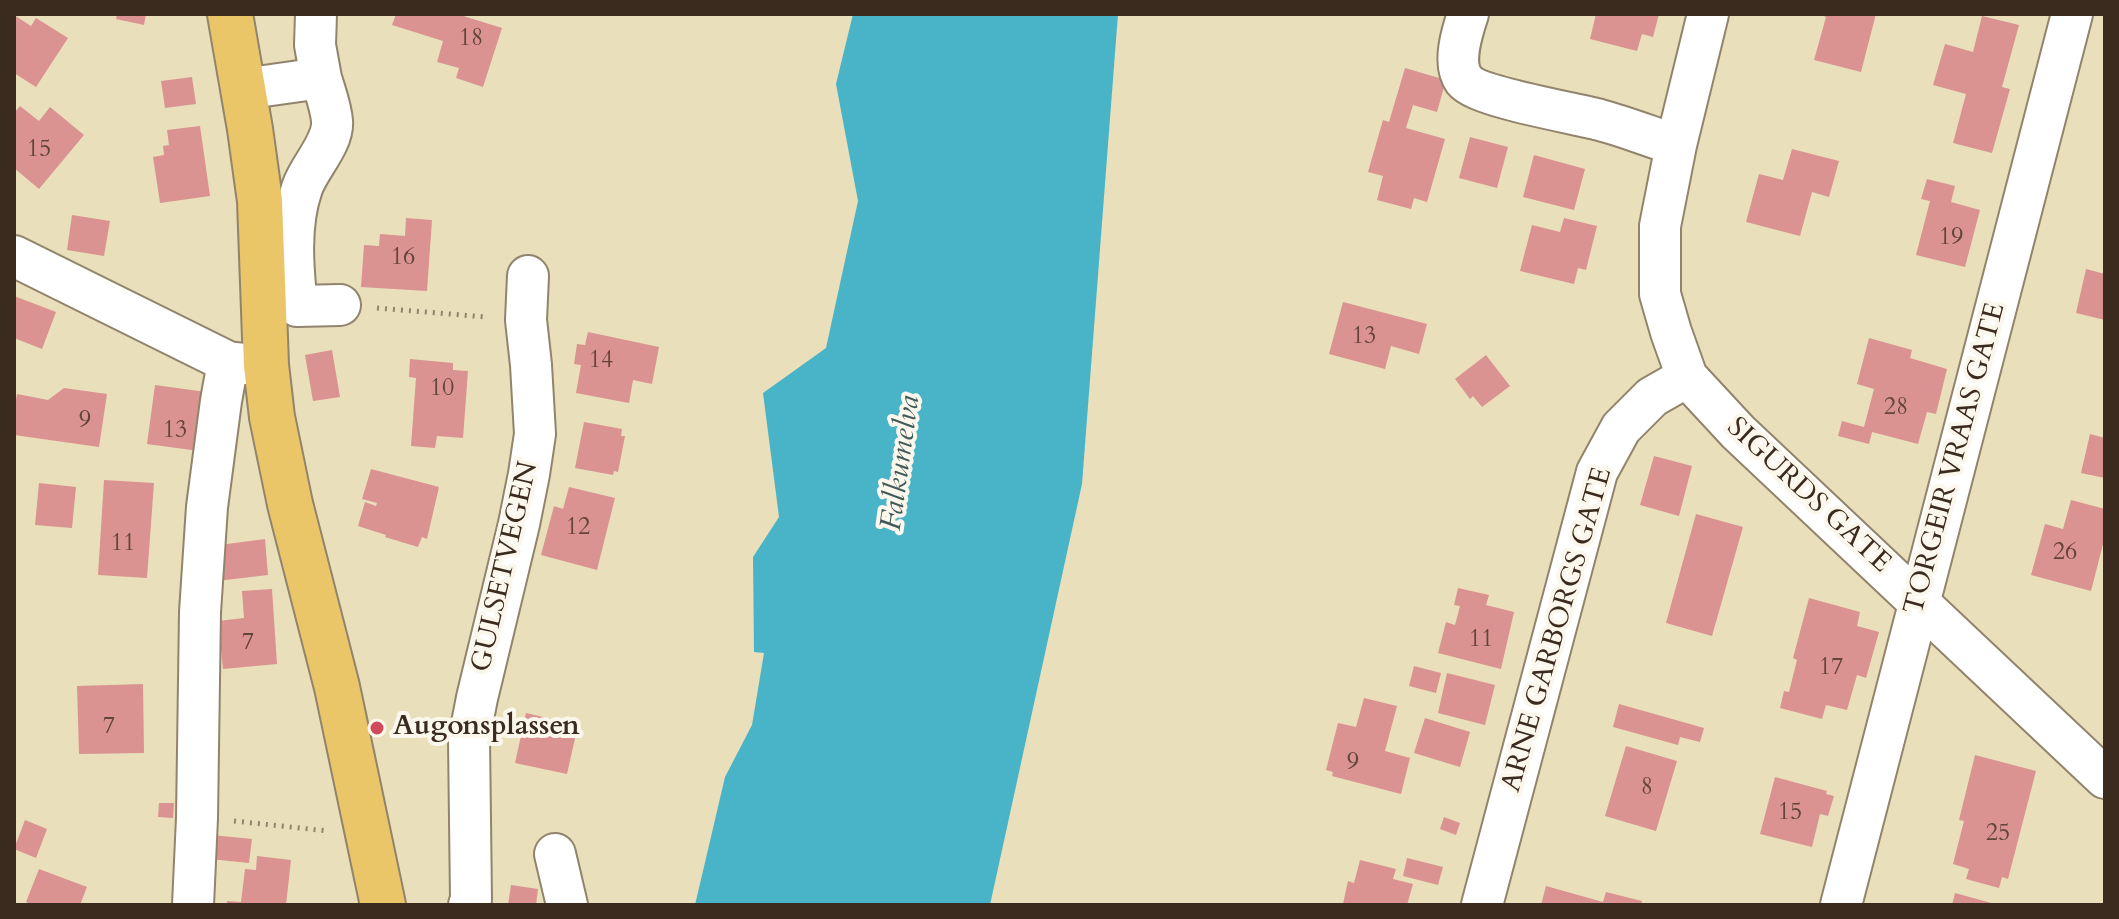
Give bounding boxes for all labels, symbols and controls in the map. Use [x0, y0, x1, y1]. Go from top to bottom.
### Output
house number: 18 [459, 25, 483, 53]
house number: 15 [27, 136, 51, 164]
house number: 19 [1939, 224, 1963, 252]
house number: 16 [391, 244, 415, 272]
street label: TORGEIR VRAAS GATE [1898, 299, 2014, 619]
house number: 13 [1352, 323, 1376, 351]
house number: 14 [589, 347, 613, 375]
house number: 10 [430, 375, 454, 403]
water label: Falkumelva [875, 393, 929, 533]
house number: 28 [1884, 394, 1908, 422]
house number: 9 [79, 407, 91, 435]
street label: SIGURDS GATE [1719, 411, 1897, 581]
house number: 13 [163, 417, 187, 445]
street label: GULSETVEGEN [465, 458, 547, 676]
street label: ARNE GARBORGS GATE [1496, 464, 1620, 796]
house number: 12 [566, 514, 590, 542]
house number: 11 [111, 530, 135, 558]
house number: 26 [2053, 539, 2077, 567]
house number: 11 [1469, 626, 1493, 654]
house number: 7 [242, 629, 254, 657]
house number: 17 [1819, 654, 1843, 682]
place label: Augonsplassen [393, 711, 580, 745]
house number: 7 [103, 713, 115, 741]
marker: Augonsplassen [368, 719, 386, 737]
house number: 9 [1347, 749, 1359, 777]
house number: 8 [1641, 774, 1653, 802]
house number: 15 [1778, 799, 1802, 827]
house number: 25 [1986, 820, 2010, 848]

